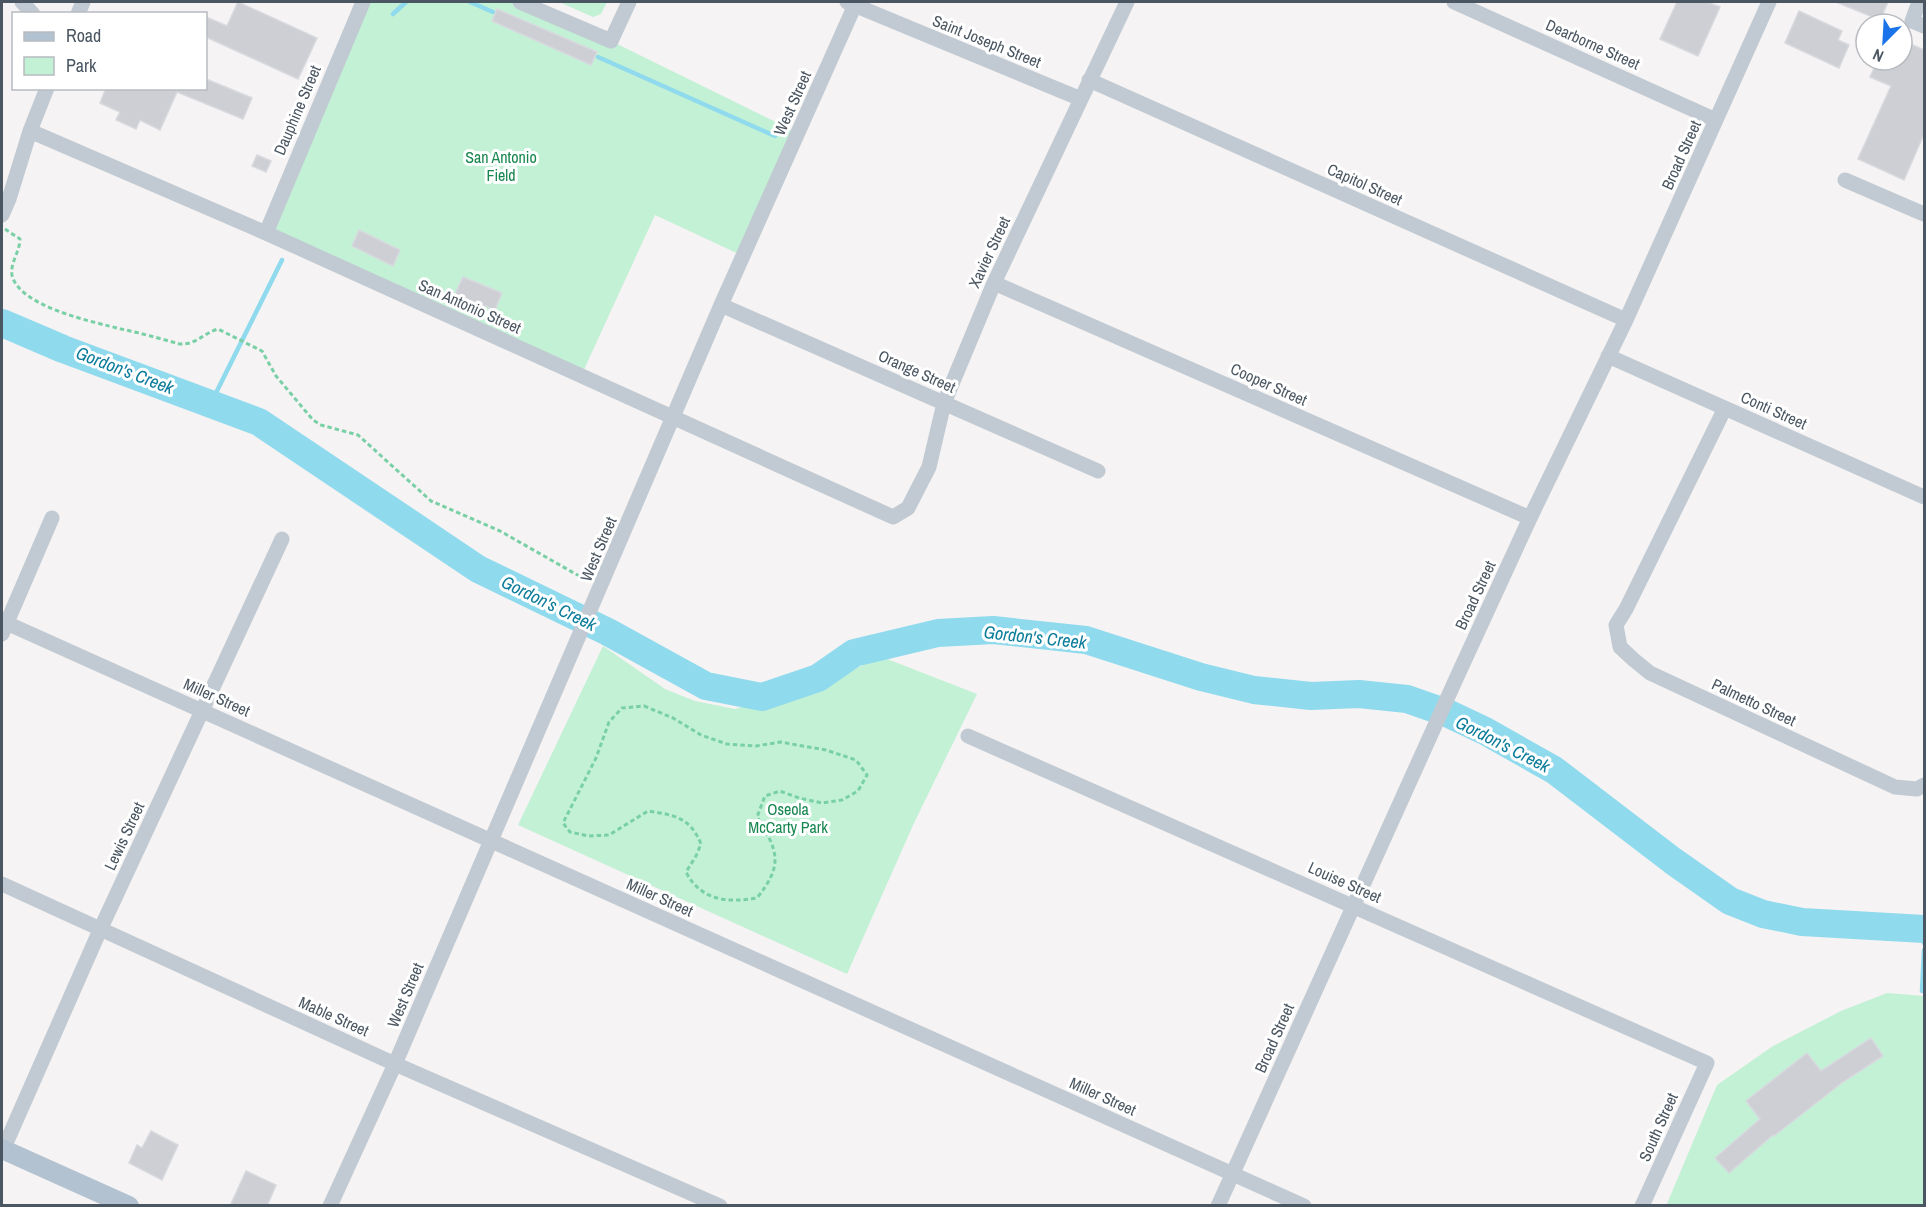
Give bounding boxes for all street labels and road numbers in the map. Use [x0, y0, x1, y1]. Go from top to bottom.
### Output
street label: Saint Joseph Street [929, 9, 1045, 73]
street label: Dearborne Street [1543, 13, 1644, 75]
street label: Dauphine Street [268, 61, 326, 158]
street label: West Street [768, 67, 816, 139]
street label: Broad Street [1656, 117, 1706, 193]
street label: Capitol Street [1324, 158, 1406, 211]
street label: Xavier Street [963, 212, 1015, 291]
street label: San Antonio Street [415, 274, 525, 339]
street label: Orange Street [875, 344, 959, 398]
street label: Cooper Street [1227, 357, 1311, 411]
street label: Conti Street [1738, 386, 1811, 434]
street label: West Street [575, 513, 622, 585]
street label: Broad Street [1449, 557, 1501, 633]
street label: Miller Street [180, 673, 254, 722]
street label: Palmetto Street [1708, 673, 1800, 731]
street label: Lewis Street [99, 798, 150, 874]
street label: Louise Street [1305, 856, 1385, 908]
street label: Miller Street [623, 873, 697, 922]
street label: West Street [382, 959, 429, 1031]
street label: Mable Street [296, 991, 373, 1041]
street label: Broad Street [1249, 1000, 1299, 1076]
street label: Miller Street [1066, 1072, 1140, 1121]
street label: South Street [1633, 1089, 1683, 1165]

